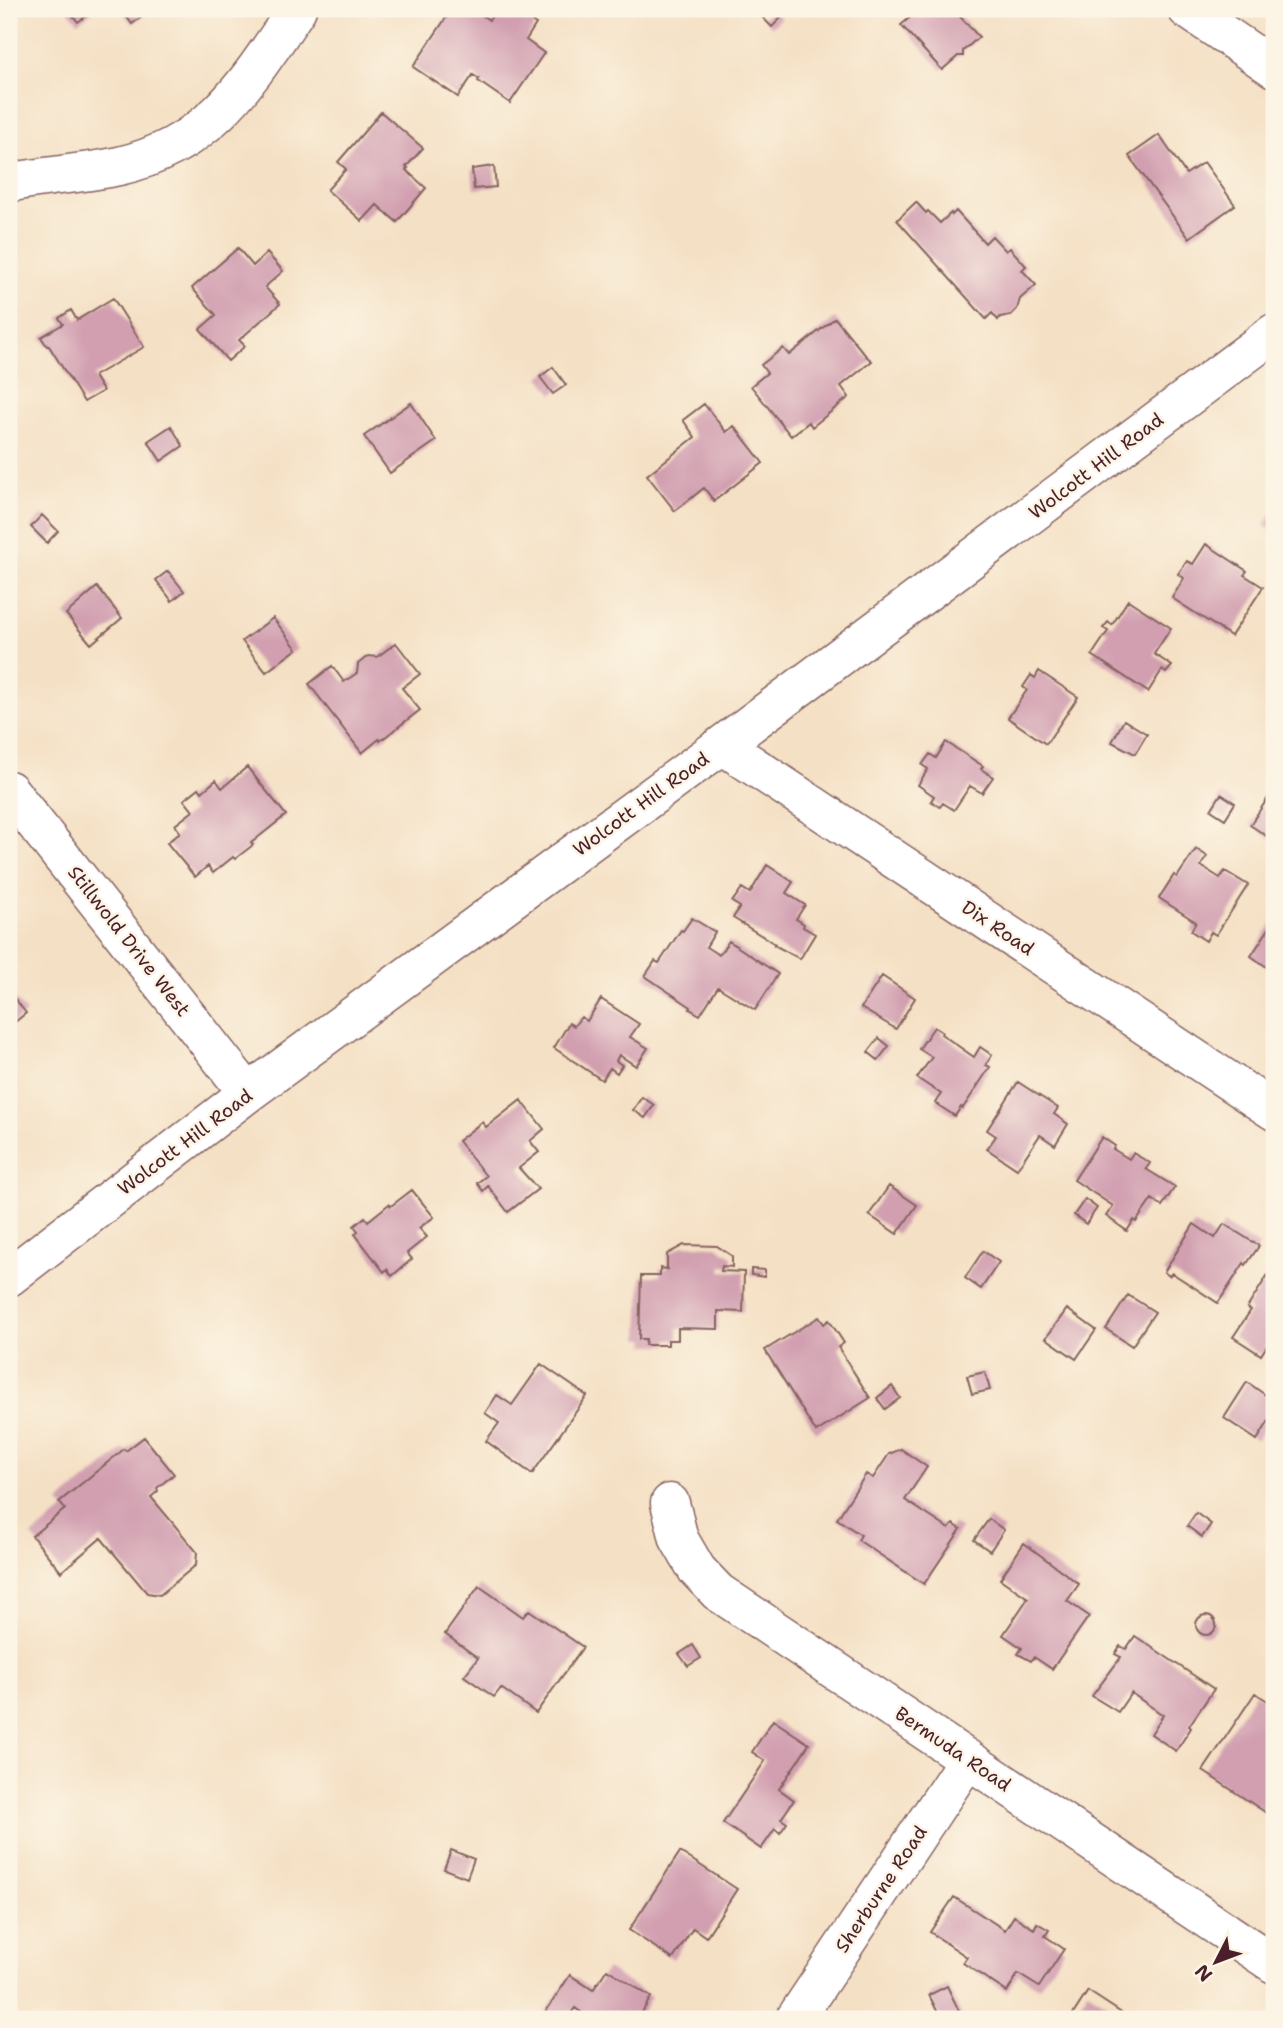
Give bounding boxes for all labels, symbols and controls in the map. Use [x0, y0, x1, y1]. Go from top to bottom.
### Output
street label: Wolcott Hill Road [1024, 407, 1168, 525]
street label: Wolcott Hill Road [568, 746, 714, 862]
street label: Stillwold Drive West [62, 860, 196, 1022]
street label: Dix Road [957, 895, 1039, 961]
street label: Wolcott Hill Road [113, 1083, 257, 1201]
street label: Bermuda Road [890, 1701, 1016, 1797]
street label: Sherburne Road [829, 1821, 933, 1957]
north arrow [1182, 1926, 1252, 1996]
text: N [1189, 1959, 1218, 1987]

